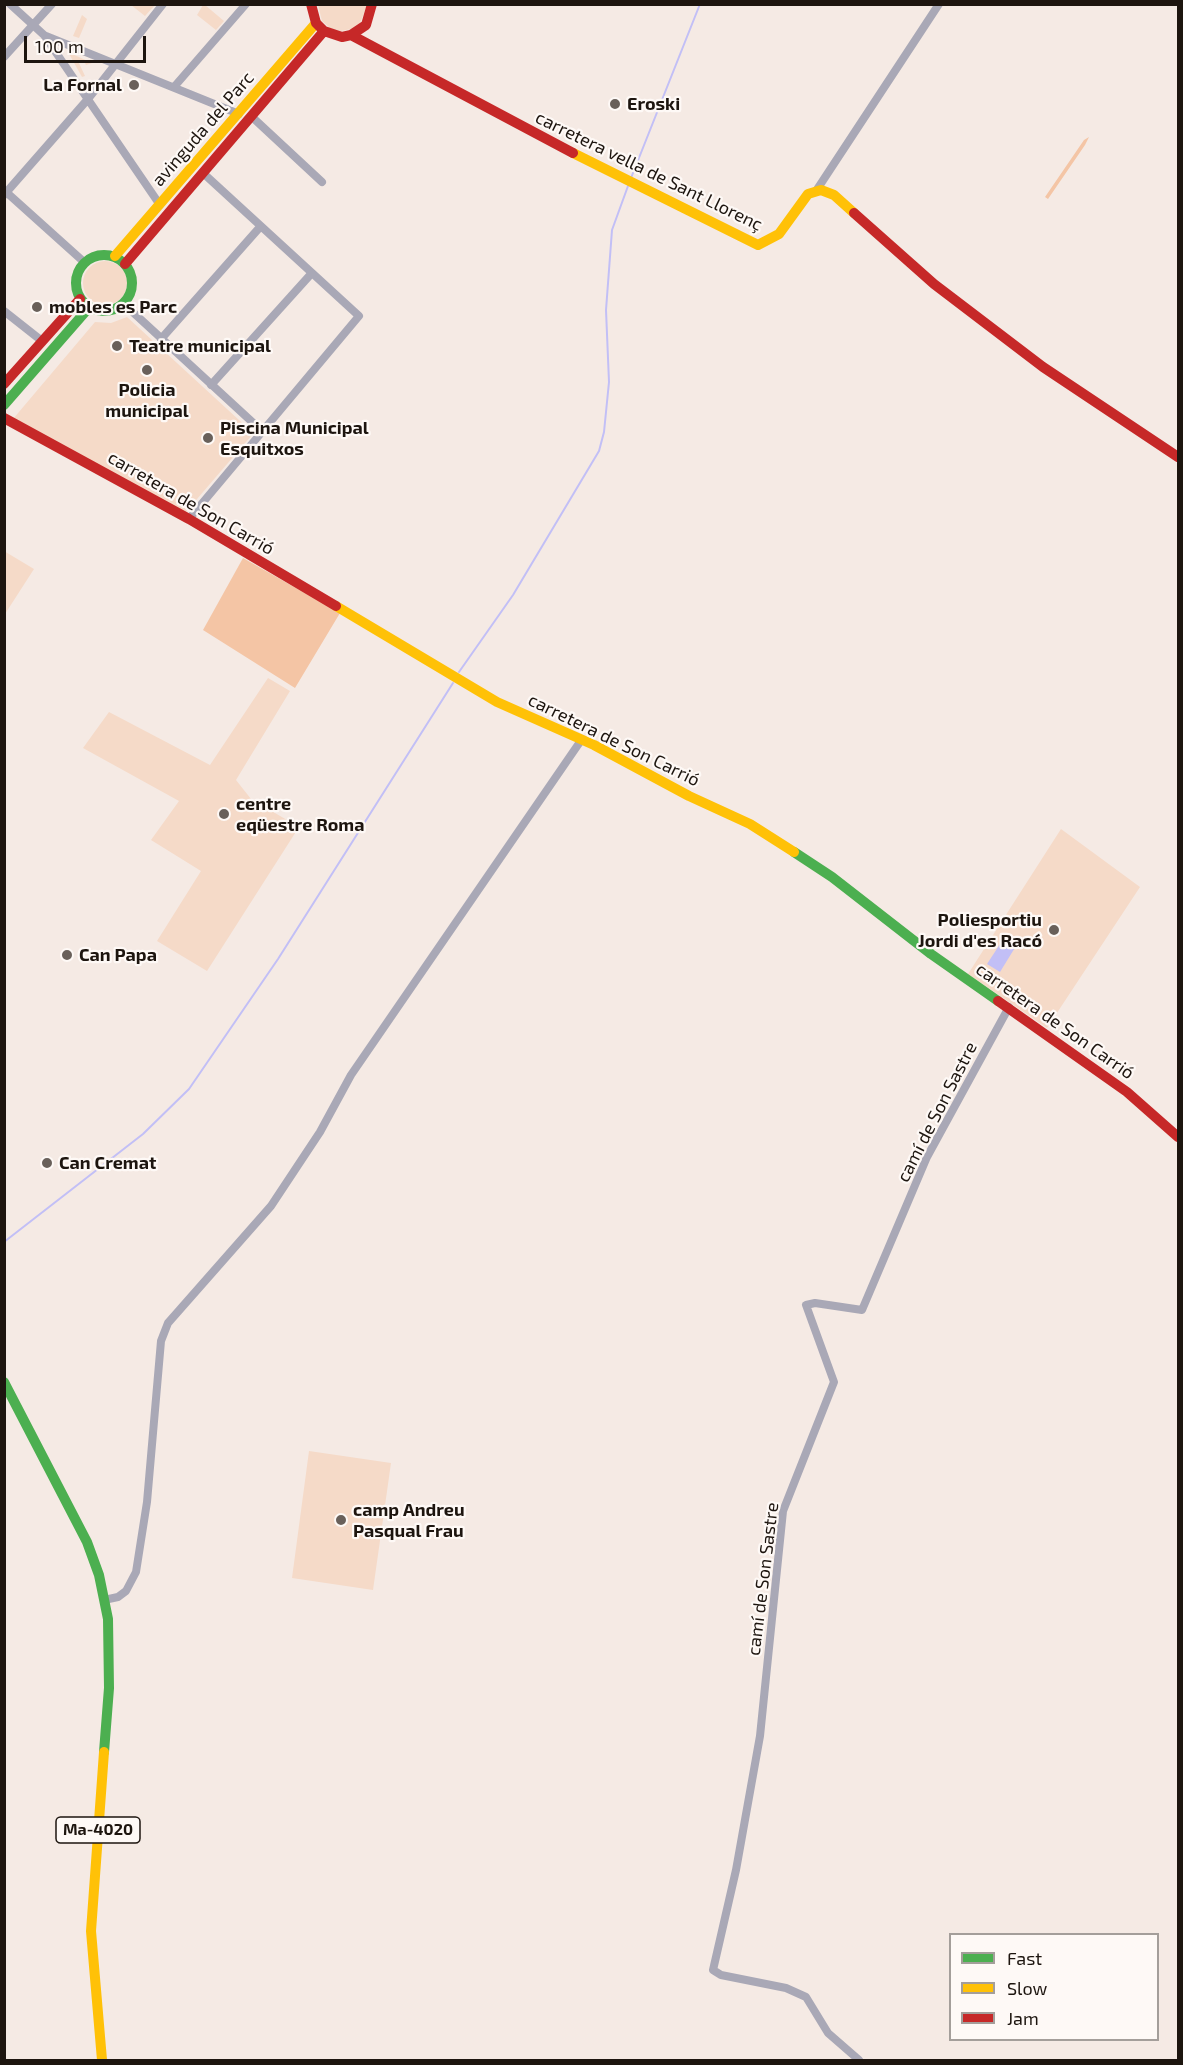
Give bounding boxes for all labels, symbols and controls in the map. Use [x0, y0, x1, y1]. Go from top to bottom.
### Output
scale bar [27, 24, 148, 62]
text: 100 m [35, 35, 84, 57]
street label: avinguda del Parc [147, 67, 259, 191]
place label: La Fornal [43, 74, 122, 96]
marker: La Fornal [127, 78, 141, 92]
place label: Eroski [627, 93, 680, 115]
marker: Eroski [608, 97, 622, 111]
street label: carretera vella de Sant Llorenç [532, 107, 766, 235]
place label: mobles es Parc [49, 296, 177, 318]
marker: mobles es Parc [30, 300, 44, 314]
place label: Teatre municipal [129, 335, 271, 357]
marker: Teatre municipal [110, 339, 124, 353]
marker: Policia municipal [140, 363, 154, 377]
place label: Policia municipal [105, 379, 189, 422]
place label: Piscina Municipal Esquitxos [220, 417, 369, 460]
marker: Piscina Municipal Esquitxos [201, 431, 215, 445]
street label: carretera de Son Carrió [104, 447, 278, 559]
street label: carretera de Son Carrió [525, 689, 703, 791]
place label: centre eqüestre Roma [236, 793, 364, 836]
marker: centre eqüestre Roma [217, 807, 231, 821]
place label: Poliesportiu Jordi d'es Racó [918, 909, 1042, 952]
marker: Poliesportiu Jordi d'es Racó [1047, 923, 1061, 937]
place label: Can Papa [79, 944, 157, 966]
marker: Can Papa [60, 948, 74, 962]
street label: carretera de Son Carrió [972, 958, 1138, 1084]
street label: camí de Son Sastre [892, 1038, 982, 1186]
place label: Can Cremat [59, 1152, 156, 1174]
marker: Can Cremat [40, 1156, 54, 1170]
place label: camp Andreu Pasqual Frau [353, 1499, 465, 1541]
street label: camí de Son Sastre [743, 1501, 783, 1657]
marker: camp Andreu Pasqual Frau [334, 1513, 348, 1527]
road number: Ma-4020 [56, 1817, 140, 1843]
legend [949, 1933, 1159, 2041]
text: Fast [1007, 1947, 1042, 1969]
text: Slow [1007, 1977, 1047, 1999]
text: Jam [1007, 2007, 1039, 2029]

